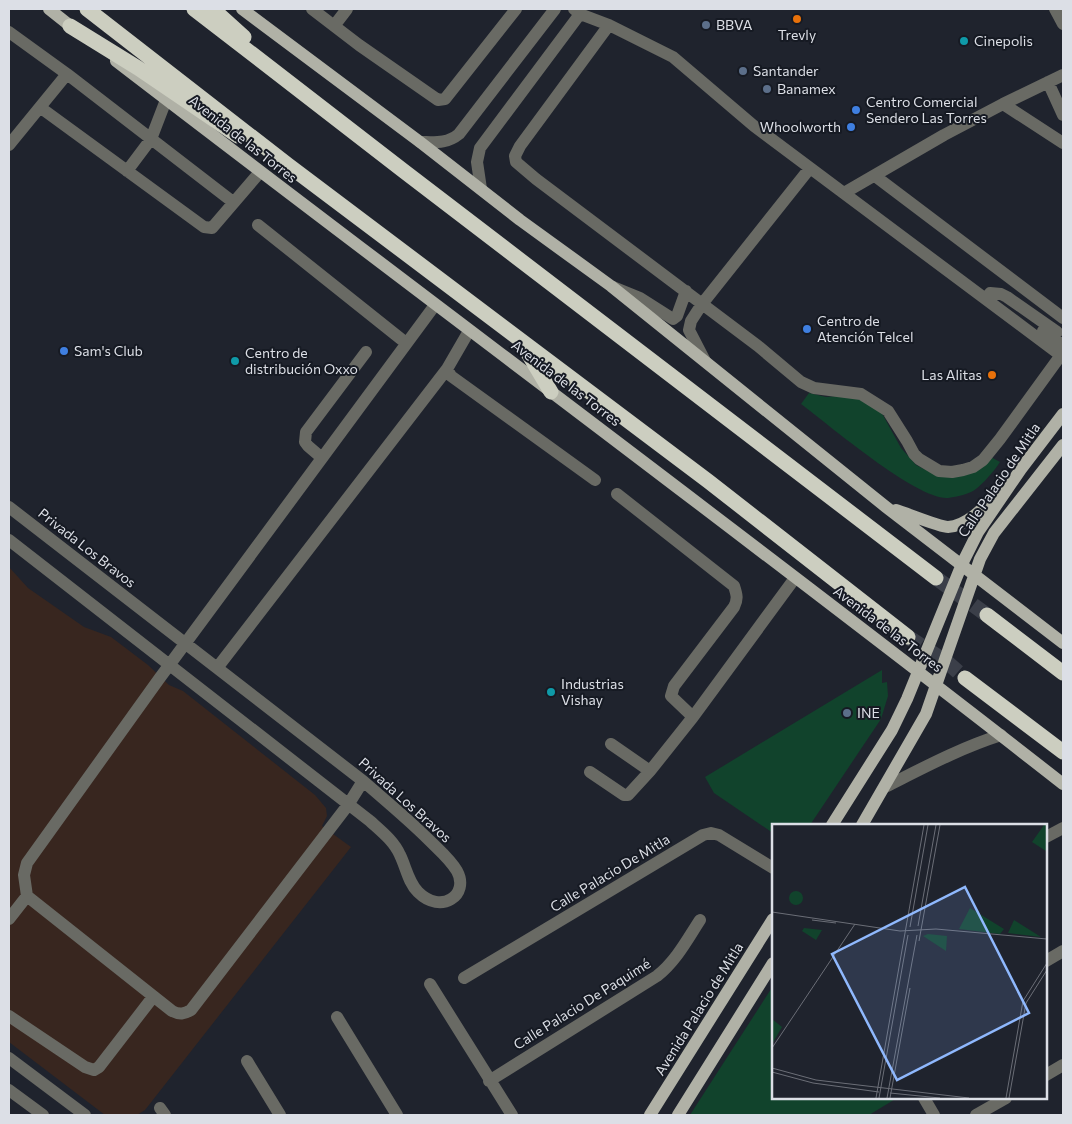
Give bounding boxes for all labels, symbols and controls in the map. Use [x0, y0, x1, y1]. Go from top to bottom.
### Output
marker: Trevly [791, 13, 803, 25]
place label: BBVA [716, 16, 753, 33]
marker: BBVA [700, 19, 712, 31]
place label: Trevly [778, 26, 816, 43]
place label: Cinepolis [974, 32, 1033, 49]
marker: Cinepolis [958, 35, 970, 47]
place label: Santander [753, 62, 819, 79]
marker: Santander [737, 65, 749, 77]
place label: Banamex [777, 80, 836, 97]
marker: Banamex [761, 83, 773, 95]
street label: Avenida de las Torres [186, 91, 301, 186]
place label: Centro Comercial Sendero Las Torres [866, 93, 987, 126]
marker: Centro Comercial Sendero Las Torres [850, 104, 862, 116]
place label: Whoolworth [760, 118, 841, 135]
marker: Whoolworth [845, 121, 857, 133]
place label: Centro de Atención Telcel [817, 312, 913, 345]
marker: Centro de Atención Telcel [801, 323, 813, 335]
street label: Avenida de las Torres [508, 336, 624, 429]
place label: Sam's Club [74, 342, 143, 359]
place label: Centro de distribución Oxxo [245, 344, 358, 377]
marker: Sam's Club [58, 345, 70, 357]
marker: Centro de distribución Oxxo [229, 355, 241, 367]
place label: Las Alitas [921, 366, 982, 383]
marker: Las Alitas [986, 369, 998, 381]
street label: Calle Palacio de Mitla [954, 419, 1043, 540]
street label: Privada Los Bravos [35, 504, 139, 591]
street label: Avenida de las Torres [830, 582, 946, 675]
place label: Industrias Vishay [561, 675, 624, 708]
marker: Industrias Vishay [545, 686, 557, 698]
place label: INE [857, 704, 880, 721]
marker: INE [841, 707, 853, 719]
street label: Privada Los Bravos [355, 754, 455, 846]
inset map [772, 824, 1047, 1099]
street label: Calle Palacio De Mitla [547, 830, 673, 915]
street label: Avenida Palacio de Mitla [651, 939, 746, 1078]
street label: Calle Palacio De Paquimé [510, 954, 653, 1053]

